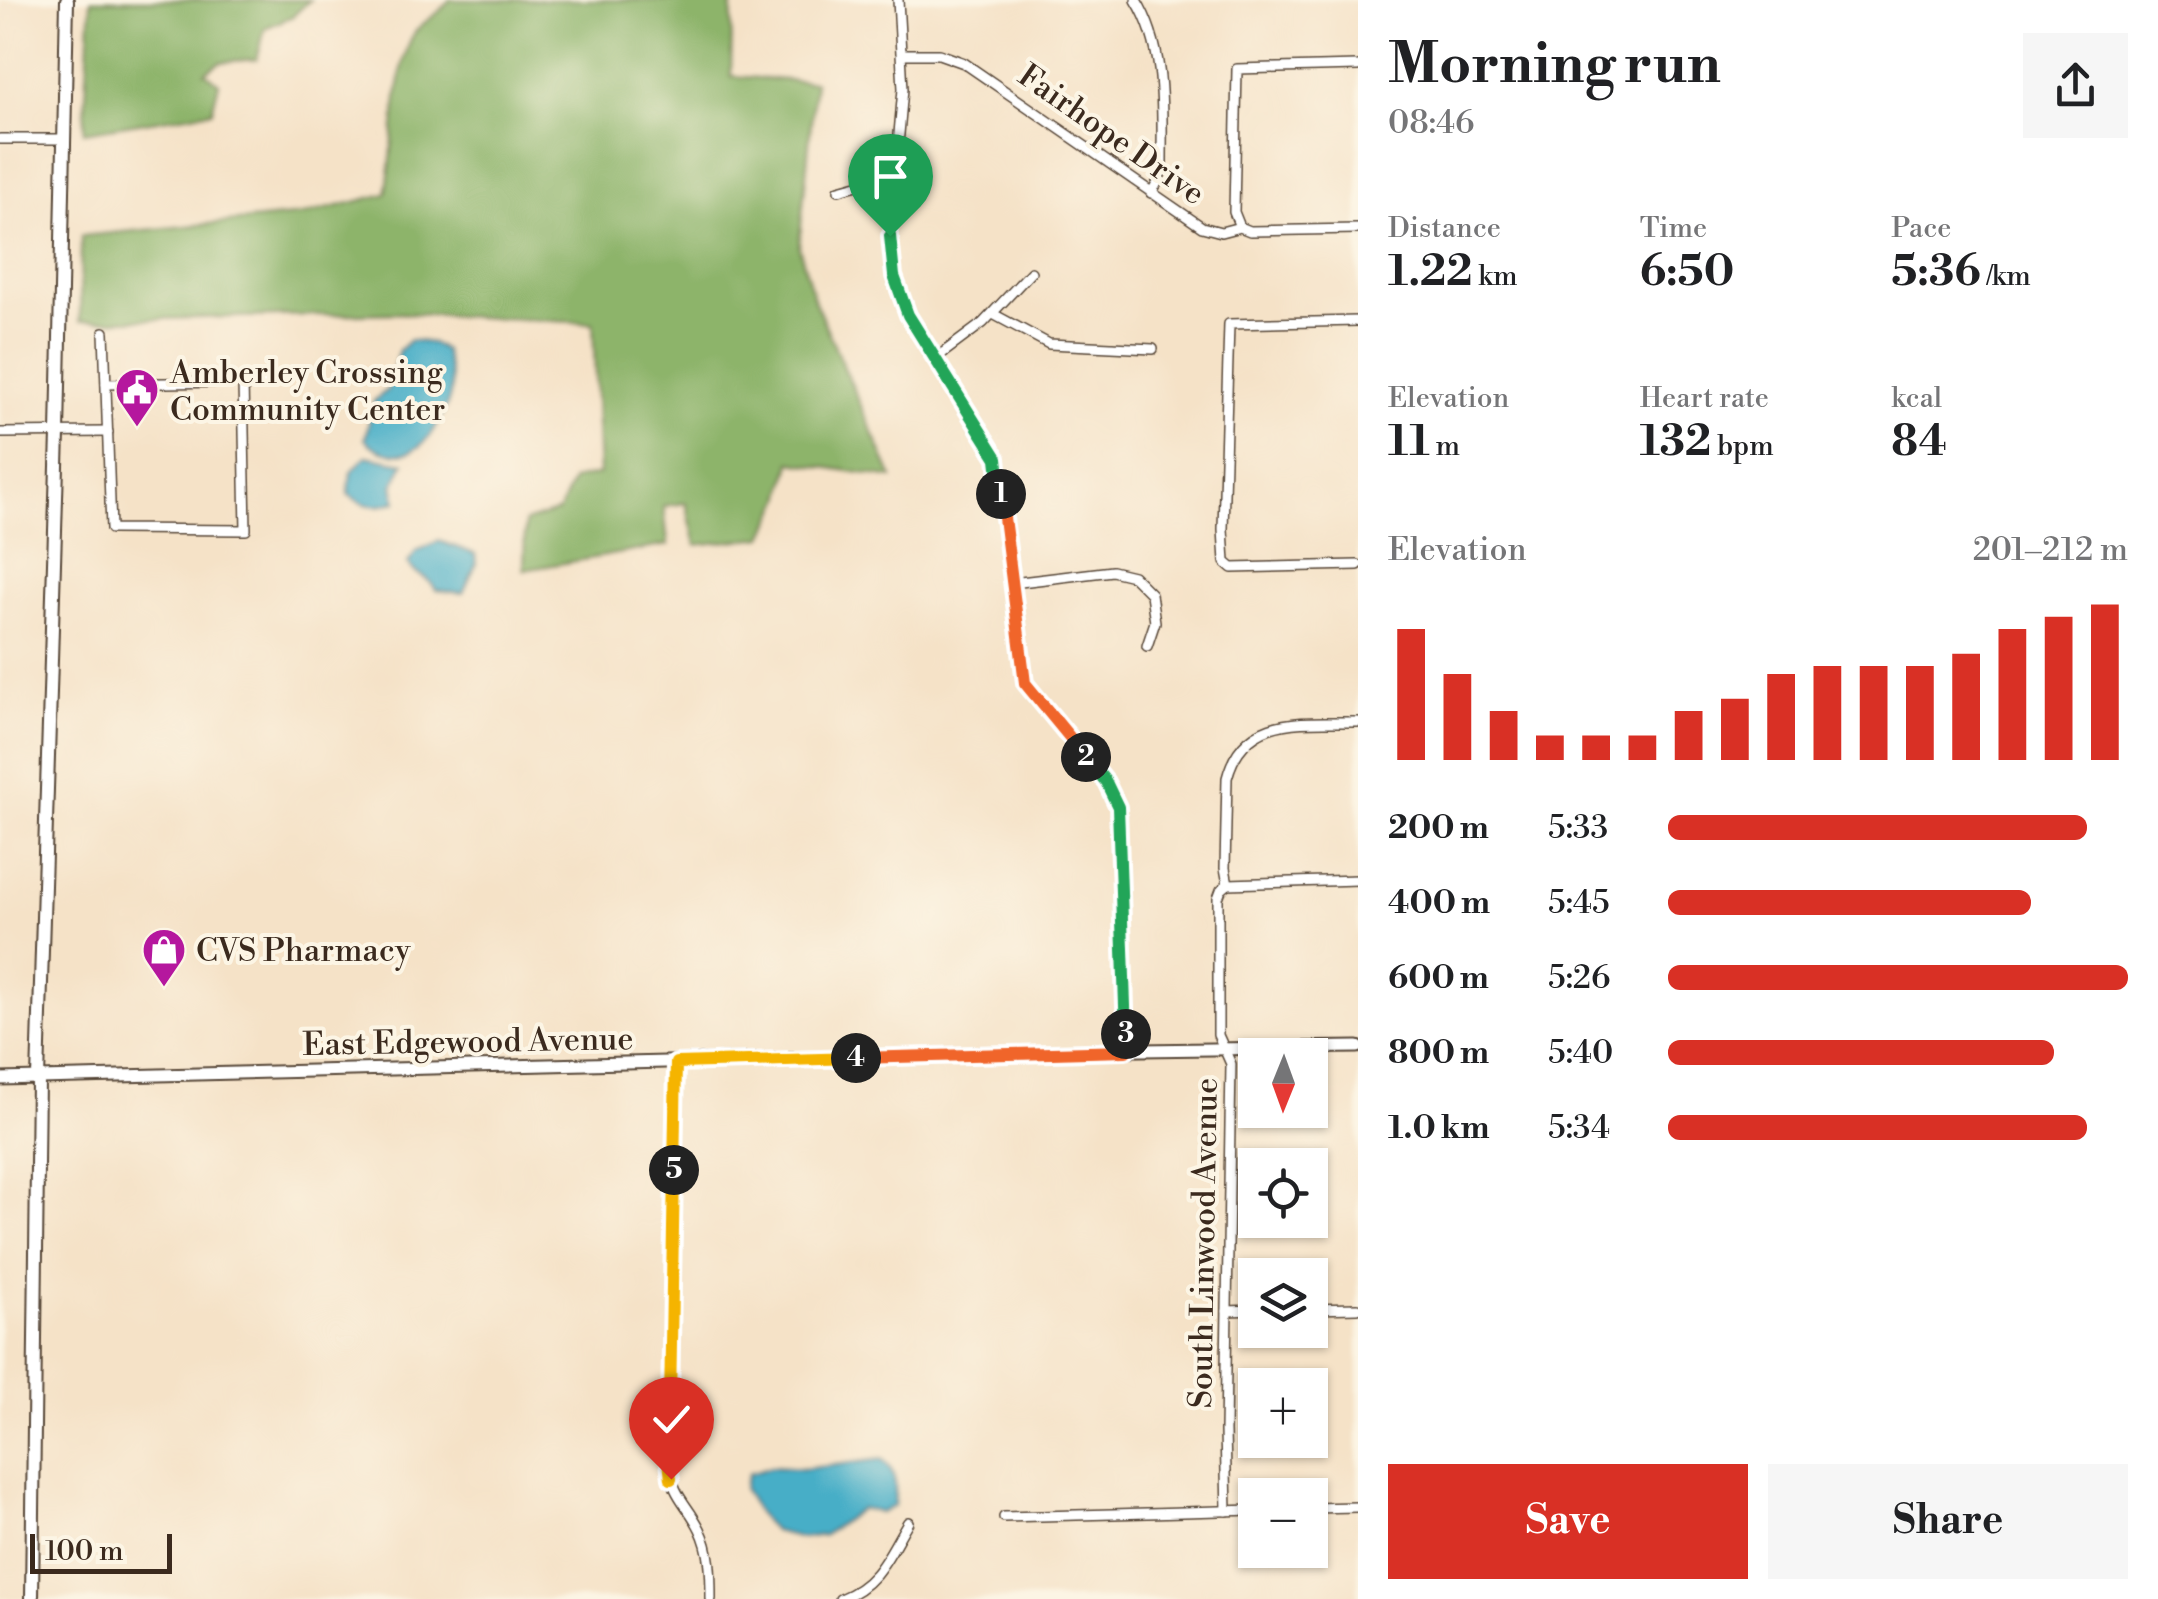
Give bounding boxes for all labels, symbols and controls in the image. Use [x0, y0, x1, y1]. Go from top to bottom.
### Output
text: Morning run [1388, 31, 1721, 100]
button: share [2023, 33, 2128, 138]
street label: Fairhope Drive [1010, 56, 1213, 214]
text: 08:46 [1388, 103, 1475, 143]
pin [848, 134, 933, 237]
icon: arrive [863, 149, 918, 204]
text: Distance [1388, 211, 1501, 246]
text: Time [1640, 211, 1707, 246]
text: Pace [1891, 211, 1951, 246]
text: 1.22 [1388, 246, 1473, 299]
text: 6:50 [1640, 246, 1734, 299]
text: 5:36 [1891, 246, 1981, 299]
text: km [1473, 259, 1517, 294]
text: /km [1981, 259, 2031, 294]
place label: Amberley Crossing Community Center [169, 353, 445, 430]
public building icon: Amberley Crossing Community Center [114, 367, 160, 428]
text: Elevation [1388, 381, 1509, 416]
text: Heart rate [1640, 381, 1769, 416]
text: kcal [1891, 381, 1942, 416]
text: 11 [1388, 416, 1430, 469]
text: 132 [1640, 416, 1711, 469]
text: 84 [1891, 416, 1947, 469]
text: m [1430, 429, 1460, 464]
text: bpm [1711, 429, 1774, 464]
pin: 1 [976, 469, 1026, 519]
text: 1 [994, 476, 1008, 511]
text: Elevation [1388, 530, 1527, 570]
text: 201–212 m [1973, 530, 2128, 570]
pin: 2 [1061, 732, 1111, 782]
text: 2 [1077, 739, 1095, 774]
text: 200 m [1388, 808, 1489, 848]
text: 5:33 [1548, 808, 1608, 848]
text: 400 m [1388, 883, 1490, 923]
text: 5:45 [1548, 883, 1610, 923]
shop icon: CVS Pharmacy [141, 927, 187, 988]
place label: CVS Pharmacy [196, 931, 411, 971]
text: 600 m [1388, 958, 1489, 998]
text: 5:26 [1548, 958, 1611, 998]
pin: 3 [1101, 1009, 1151, 1059]
text: 3 [1118, 1016, 1134, 1051]
street label: East Edgewood Avenue [302, 1019, 634, 1065]
pin: 4 [831, 1033, 881, 1083]
text: 800 m [1388, 1033, 1489, 1073]
text: 5:40 [1548, 1033, 1613, 1073]
north arrow [1238, 1038, 1328, 1128]
map controls [1238, 1038, 1328, 1568]
text: 4 [847, 1040, 865, 1075]
street label: South Linwood Avenue [1181, 1077, 1227, 1409]
text: 1.0 km [1388, 1108, 1490, 1148]
text: 5:34 [1548, 1108, 1610, 1148]
pin: 5 [649, 1145, 699, 1195]
button: locate [1238, 1148, 1328, 1238]
text: 5 [665, 1152, 683, 1187]
button: layers [1238, 1258, 1328, 1348]
button: + [1238, 1368, 1328, 1458]
pin [629, 1377, 714, 1480]
icon: check [644, 1392, 699, 1447]
button: Save [1388, 1464, 1748, 1579]
button: Share [1768, 1464, 2128, 1579]
button: − [1238, 1478, 1328, 1568]
scale bar [30, 1529, 172, 1574]
text: 100 m [45, 1534, 124, 1569]

